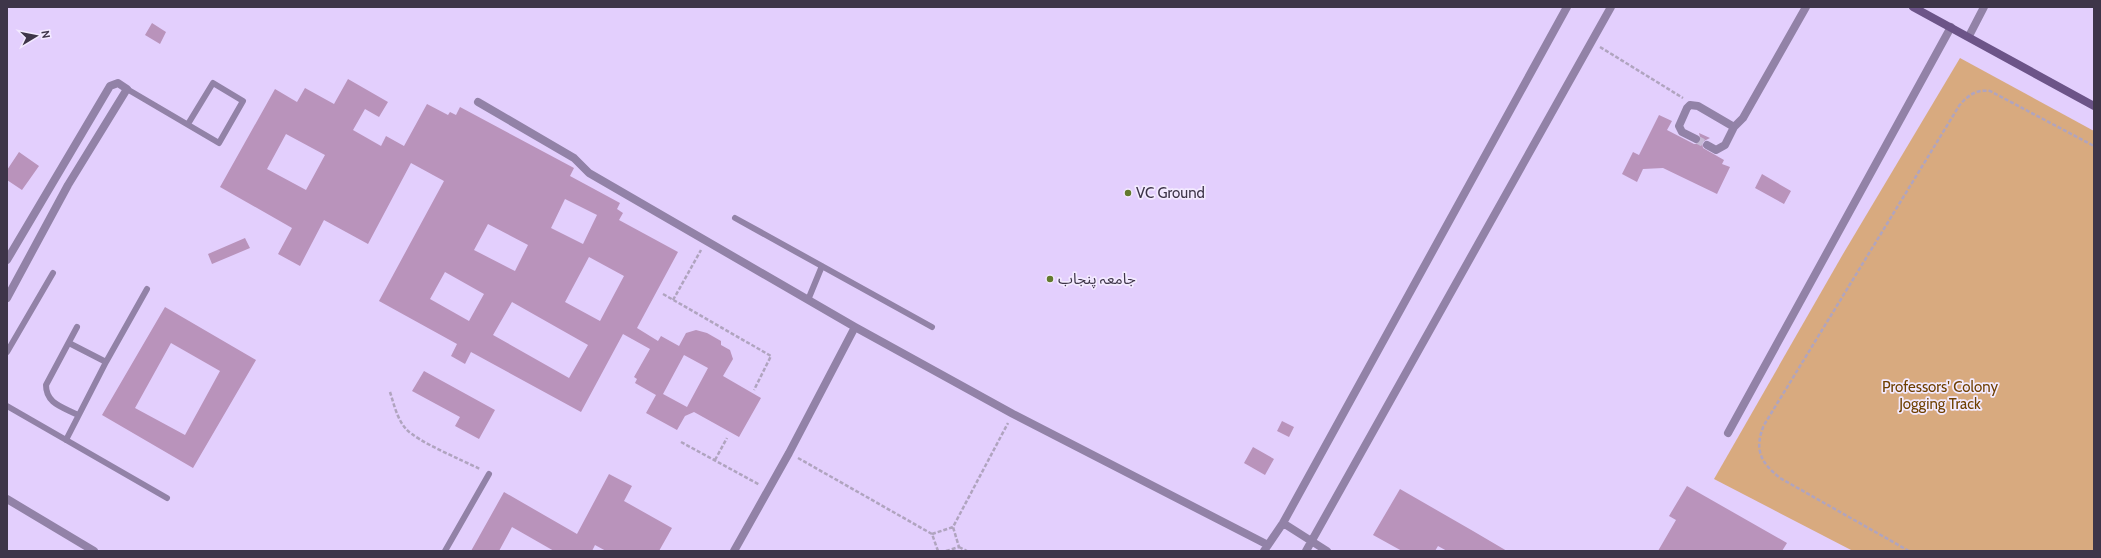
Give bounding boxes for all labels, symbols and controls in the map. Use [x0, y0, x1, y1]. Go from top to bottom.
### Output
north arrow [16, 16, 56, 56]
text: N [38, 29, 53, 39]
place label: VC Ground [1136, 184, 1205, 202]
marker: VC Ground [1123, 188, 1133, 198]
place label: جامعہ پنجاب [1058, 270, 1136, 289]
marker: جامعہ پنجاب [1045, 274, 1055, 284]
park label: Professors' Colony Jogging Track [1882, 378, 1998, 413]

